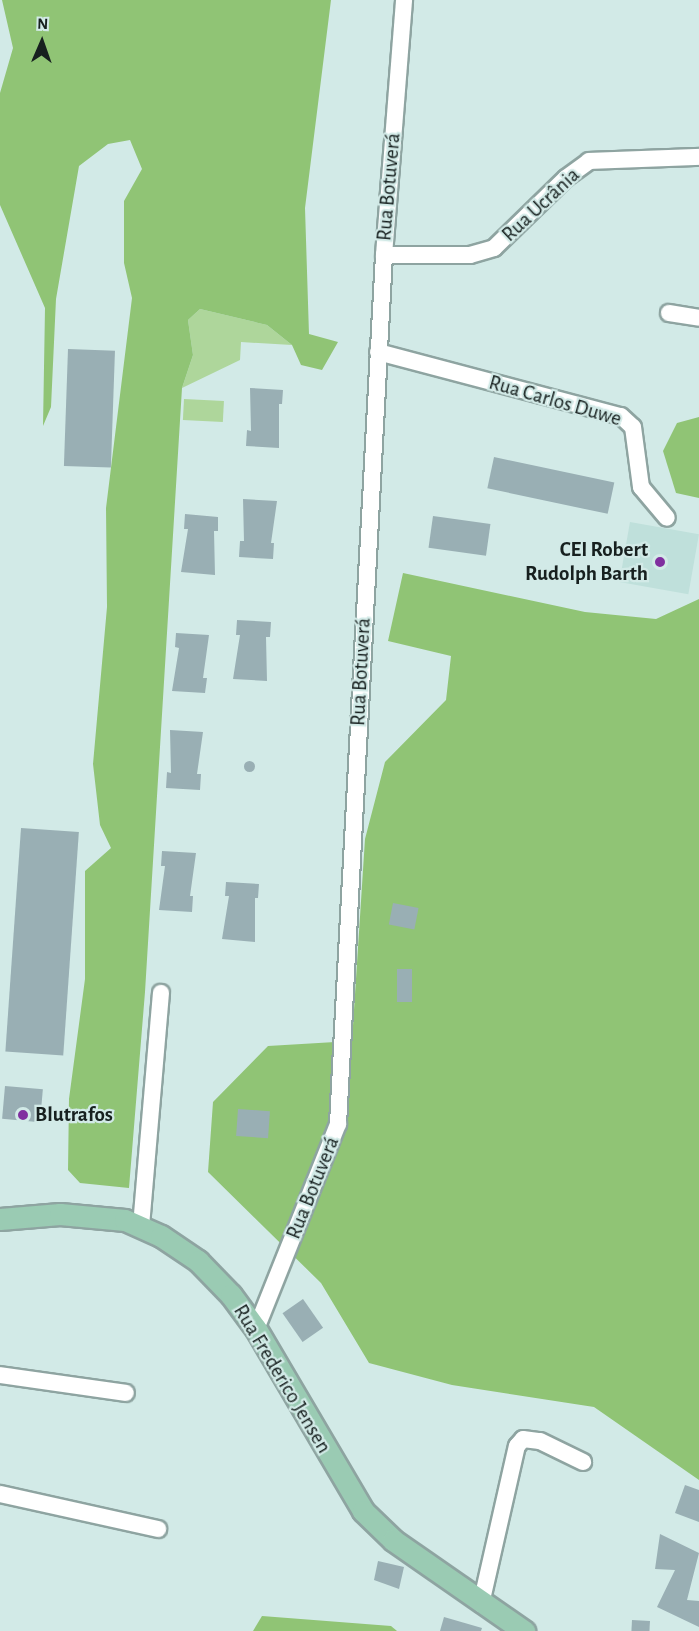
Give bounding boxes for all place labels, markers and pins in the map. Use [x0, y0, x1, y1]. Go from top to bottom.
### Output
place label: CEI Robert Rudolph Barth [525, 537, 648, 587]
marker: CEI Robert Rudolph Barth [653, 555, 667, 569]
place label: Blutrafos [35, 1102, 113, 1128]
marker: Blutrafos [16, 1108, 30, 1122]

